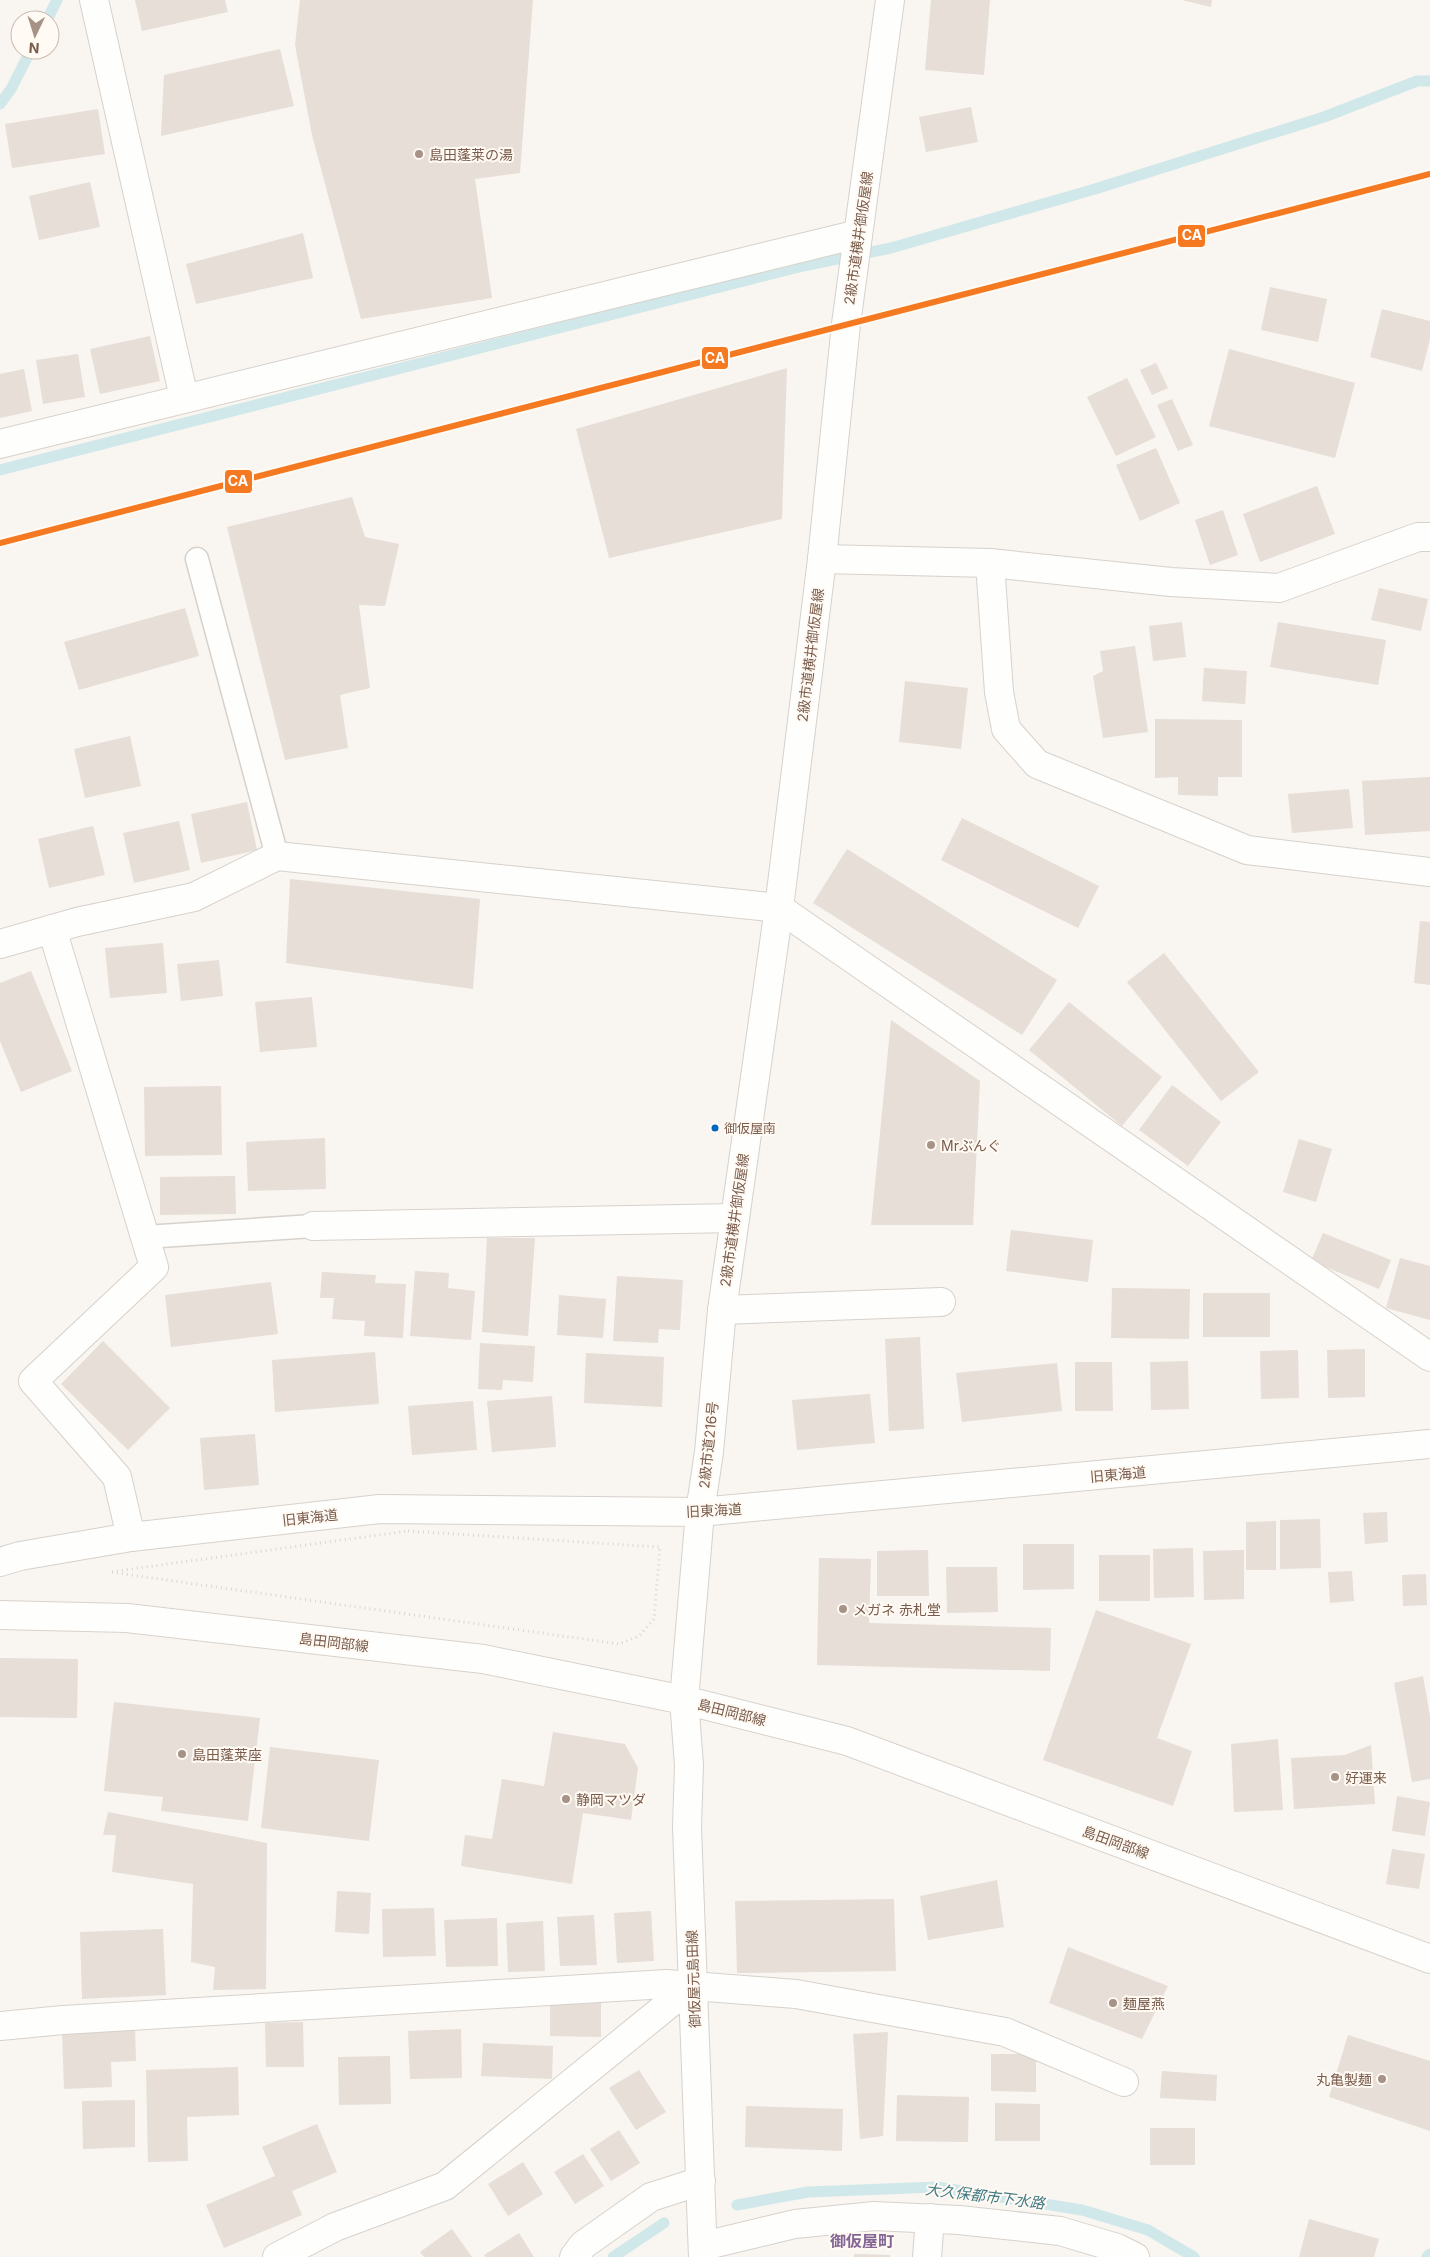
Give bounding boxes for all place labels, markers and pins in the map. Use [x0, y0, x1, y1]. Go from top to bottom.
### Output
place label: 島田蓬莱の湯 [429, 146, 513, 163]
marker: 島田蓬莱の湯 [413, 148, 425, 160]
place label: 御仮屋南 [724, 1120, 776, 1136]
marker: 御仮屋南 [710, 1123, 720, 1133]
place label: Mrぶんぐ [941, 1137, 1001, 1154]
marker: Mrぶんぐ [925, 1139, 937, 1151]
place label: メガネ 赤札堂 [853, 1601, 941, 1618]
marker: メガネ 赤札堂 [837, 1603, 849, 1615]
place label: 島田蓬莱座 [192, 1746, 262, 1763]
marker: 島田蓬莱座 [176, 1748, 188, 1760]
place label: 好運来 [1345, 1769, 1387, 1786]
marker: 好運来 [1329, 1771, 1341, 1783]
place label: 静岡マツダ [576, 1791, 646, 1808]
marker: 静岡マツダ [560, 1793, 572, 1805]
place label: 麺屋燕 [1123, 1995, 1165, 2012]
marker: 麺屋燕 [1107, 1997, 1119, 2009]
place label: 丸亀製麺 [1316, 2071, 1372, 2088]
marker: 丸亀製麺 [1376, 2073, 1388, 2085]

